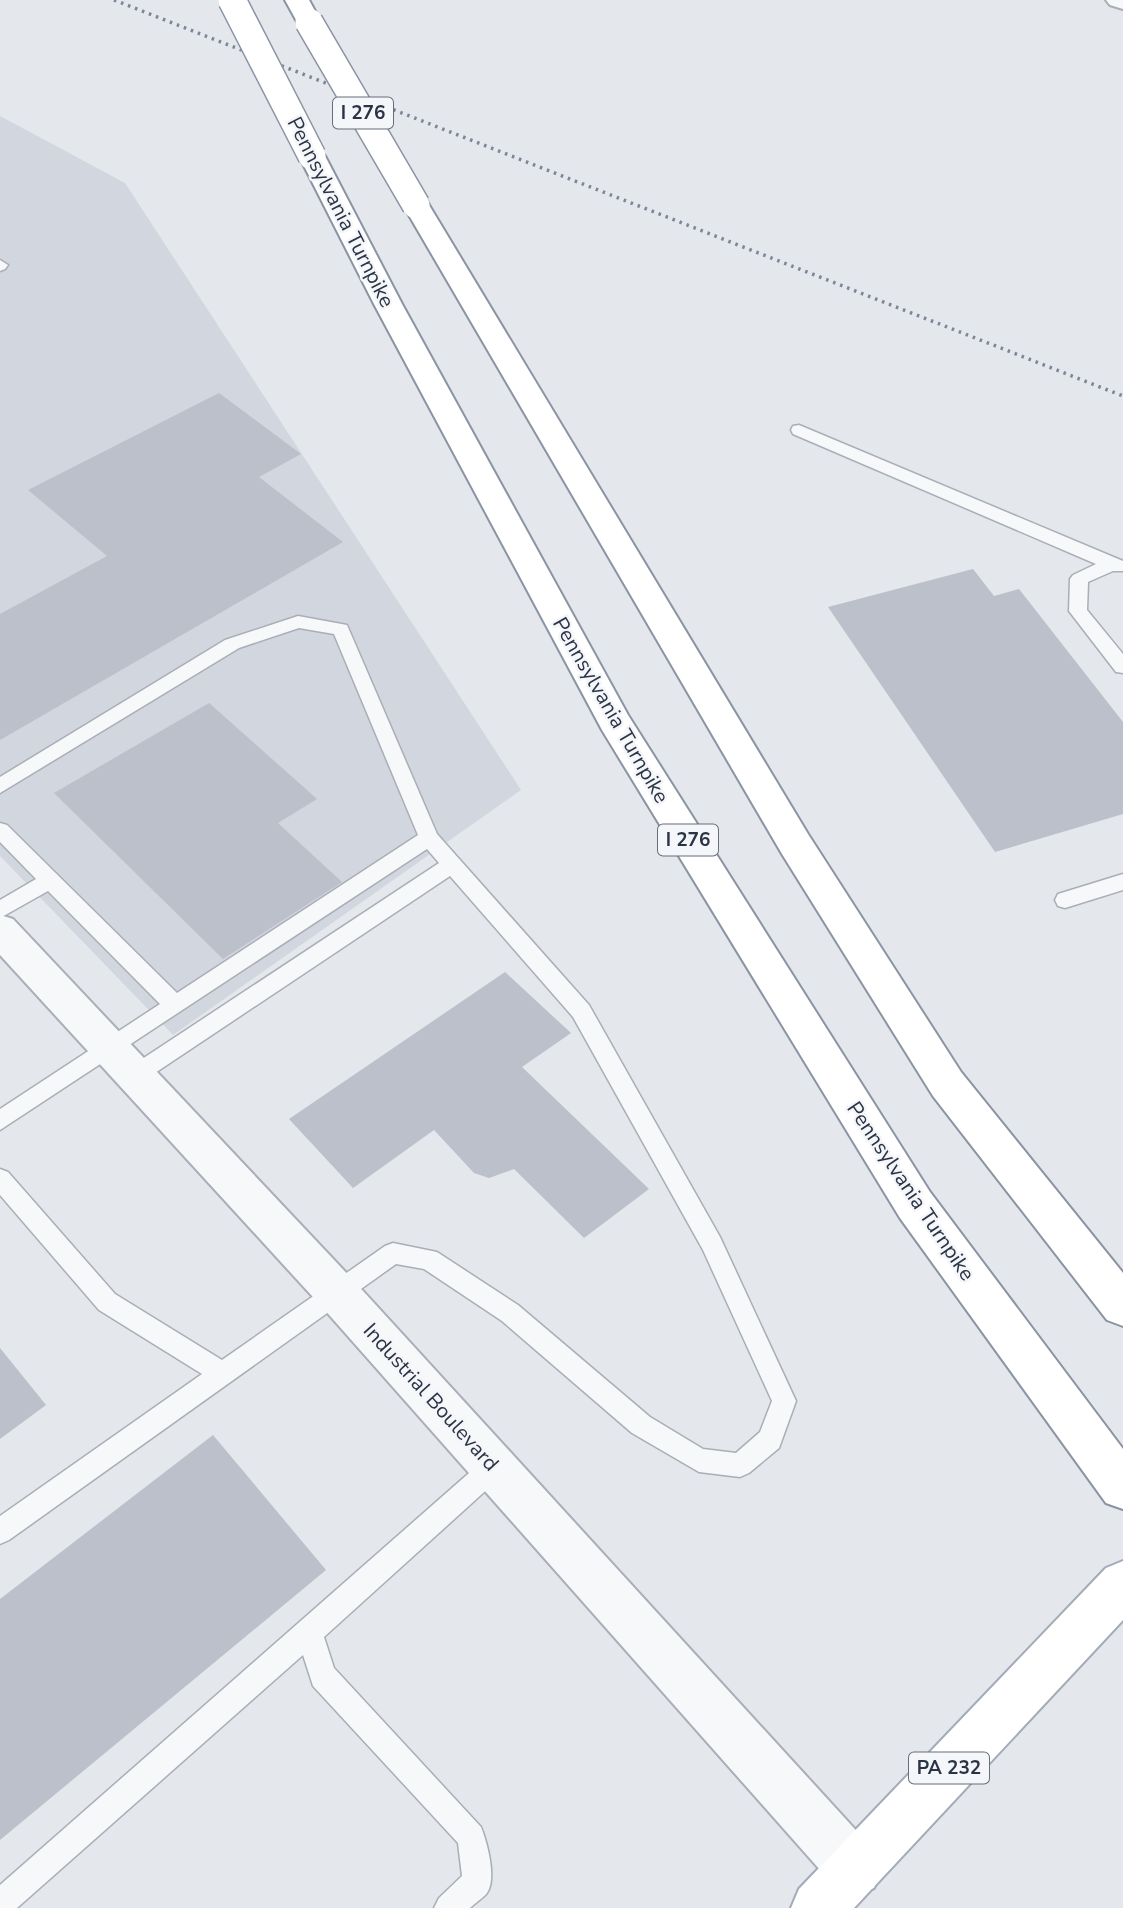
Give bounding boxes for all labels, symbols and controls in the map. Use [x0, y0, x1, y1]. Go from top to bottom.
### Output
road number: I 276 [333, 97, 393, 128]
street label: Pennsylvania Turnpike [281, 112, 401, 312]
street label: Pennsylvania Turnpike [546, 612, 676, 808]
road number: I 276 [658, 824, 718, 856]
street label: Pennsylvania Turnpike [841, 1096, 981, 1286]
street label: Industrial Boulevard [357, 1317, 505, 1477]
road number: PA 232 [909, 1752, 989, 1784]

